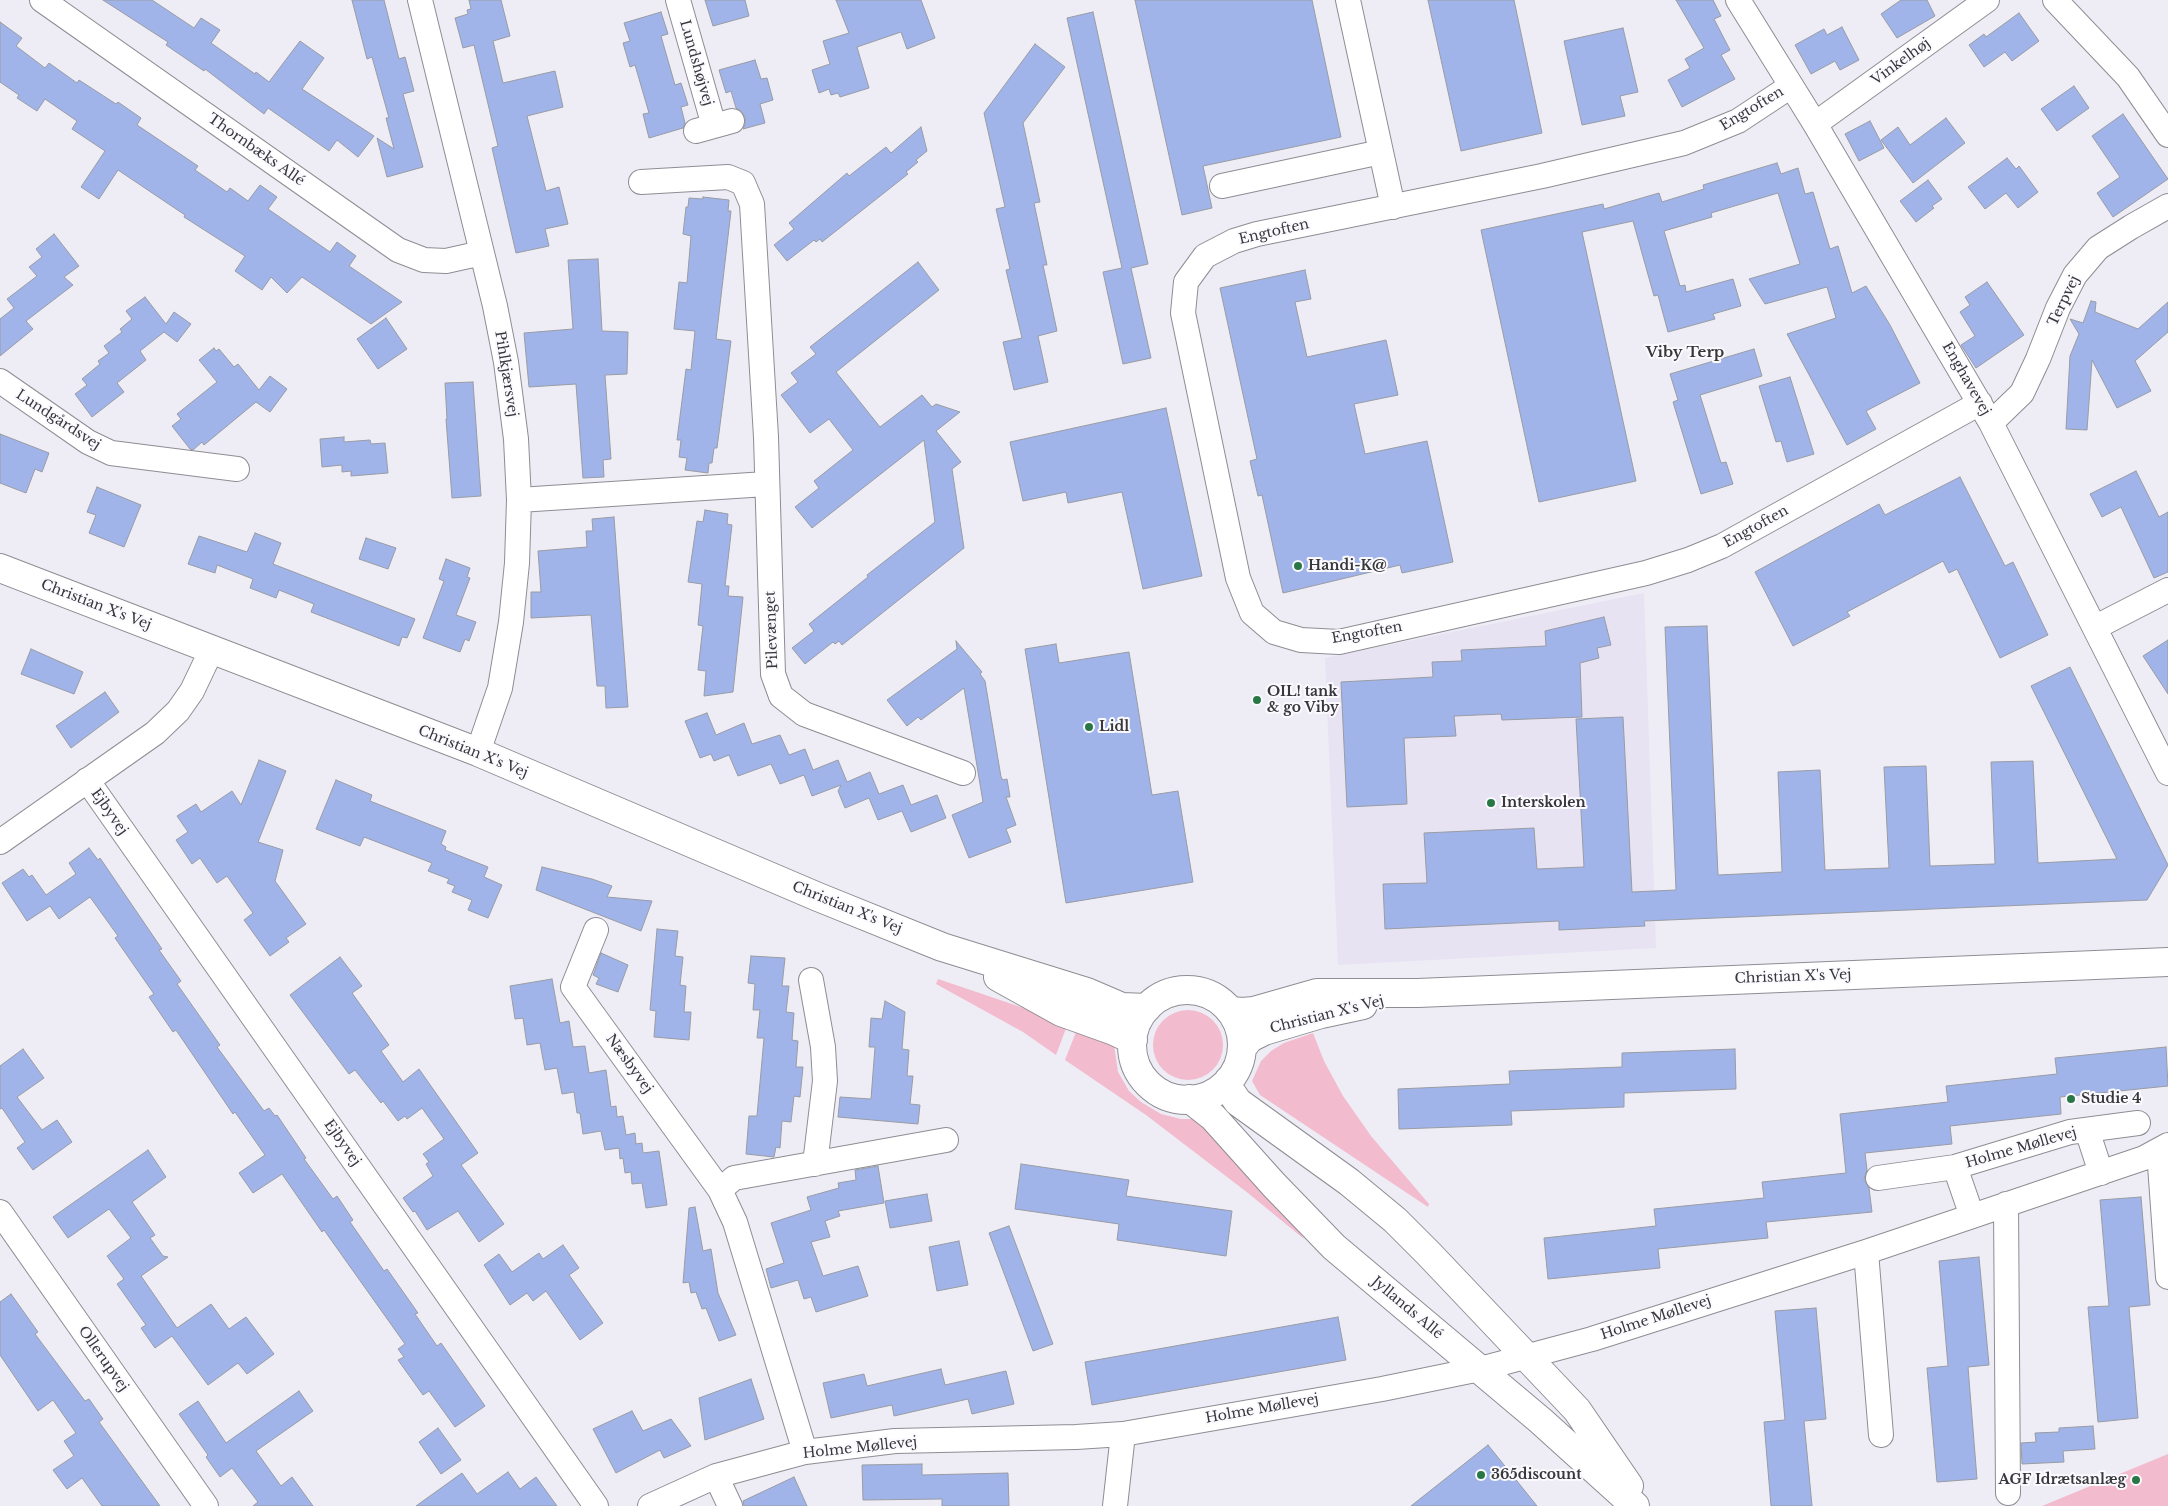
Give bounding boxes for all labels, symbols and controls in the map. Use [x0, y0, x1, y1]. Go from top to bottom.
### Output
street label: Lundshøjvej [676, 18, 716, 108]
street label: Vinkelhøj [1868, 35, 1934, 89]
street label: Engtoften [1717, 83, 1787, 135]
street label: Thornbæks Allé [204, 110, 308, 190]
street label: Engtoften [1237, 216, 1311, 248]
street label: Terpvej [2045, 273, 2083, 329]
street label: Pihlkjærsvej [491, 330, 521, 418]
street label: Enghavevej [1938, 339, 1994, 419]
district label: Viby Terp [1646, 344, 1724, 362]
street label: Lundgårdsvej [13, 386, 103, 454]
street label: Engtoften [1721, 502, 1791, 552]
place label: Handi-K@ [1308, 558, 1387, 574]
marker: Handi-K@ [1292, 560, 1304, 572]
street label: Christian X's Vej [38, 576, 154, 634]
street label: Pilevænget [762, 591, 782, 669]
street label: Engtoften [1330, 619, 1404, 647]
place label: OIL! tank & go Viby [1267, 684, 1339, 716]
marker: OIL! tank & go Viby [1251, 694, 1263, 706]
place label: Lidl [1099, 719, 1129, 735]
marker: Lidl [1083, 721, 1095, 733]
street label: Christian X's Vej [416, 722, 530, 782]
street label: Ejbyvej [87, 786, 131, 838]
place label: Interskolen [1501, 795, 1586, 811]
marker: Interskolen [1485, 797, 1497, 809]
street label: Christian X's Vej [790, 878, 904, 938]
street label: Christian X's Vej [1734, 967, 1852, 987]
street label: Christian X's Vej [1268, 993, 1386, 1037]
street label: Næsbyvej [602, 1031, 656, 1097]
place label: Studie 4 [2081, 1091, 2141, 1107]
marker: Studie 4 [2065, 1093, 2077, 1105]
street label: Ejbyvej [320, 1117, 364, 1169]
street label: Holme Møllevej [1963, 1124, 2079, 1172]
street label: Jyllands Allé [1368, 1273, 1446, 1343]
street label: Holme Møllevej [1599, 1292, 1713, 1344]
street label: Ollerupvej [74, 1323, 132, 1395]
street label: Holme Møllevej [1204, 1391, 1320, 1427]
street label: Holme Møllevej [802, 1434, 918, 1462]
place label: 365discount [1491, 1467, 1582, 1483]
marker: 365discount [1475, 1469, 1487, 1481]
place label: AGF Idrætsanlæg [1998, 1472, 2126, 1488]
marker: AGF Idrætsanlæg [2130, 1474, 2142, 1486]

